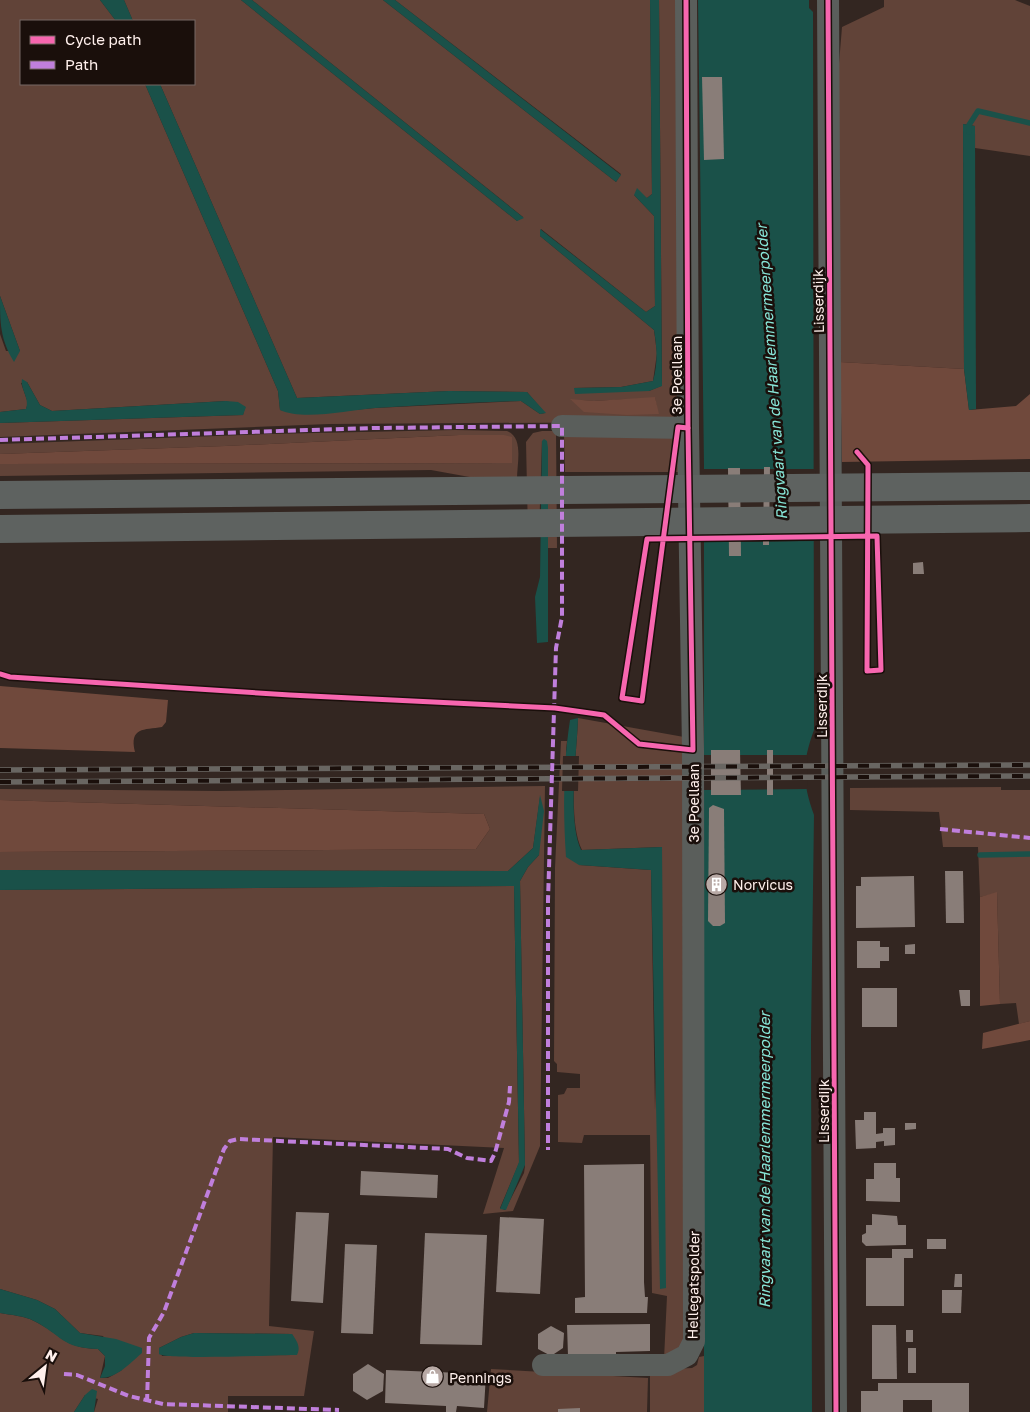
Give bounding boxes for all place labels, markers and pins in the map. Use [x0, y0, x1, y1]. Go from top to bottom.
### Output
building icon: Norvicus [705, 872, 729, 896]
place label: Norvicus [733, 876, 793, 893]
shop icon: Pennings [421, 1365, 445, 1389]
place label: Pennings [449, 1369, 512, 1386]

